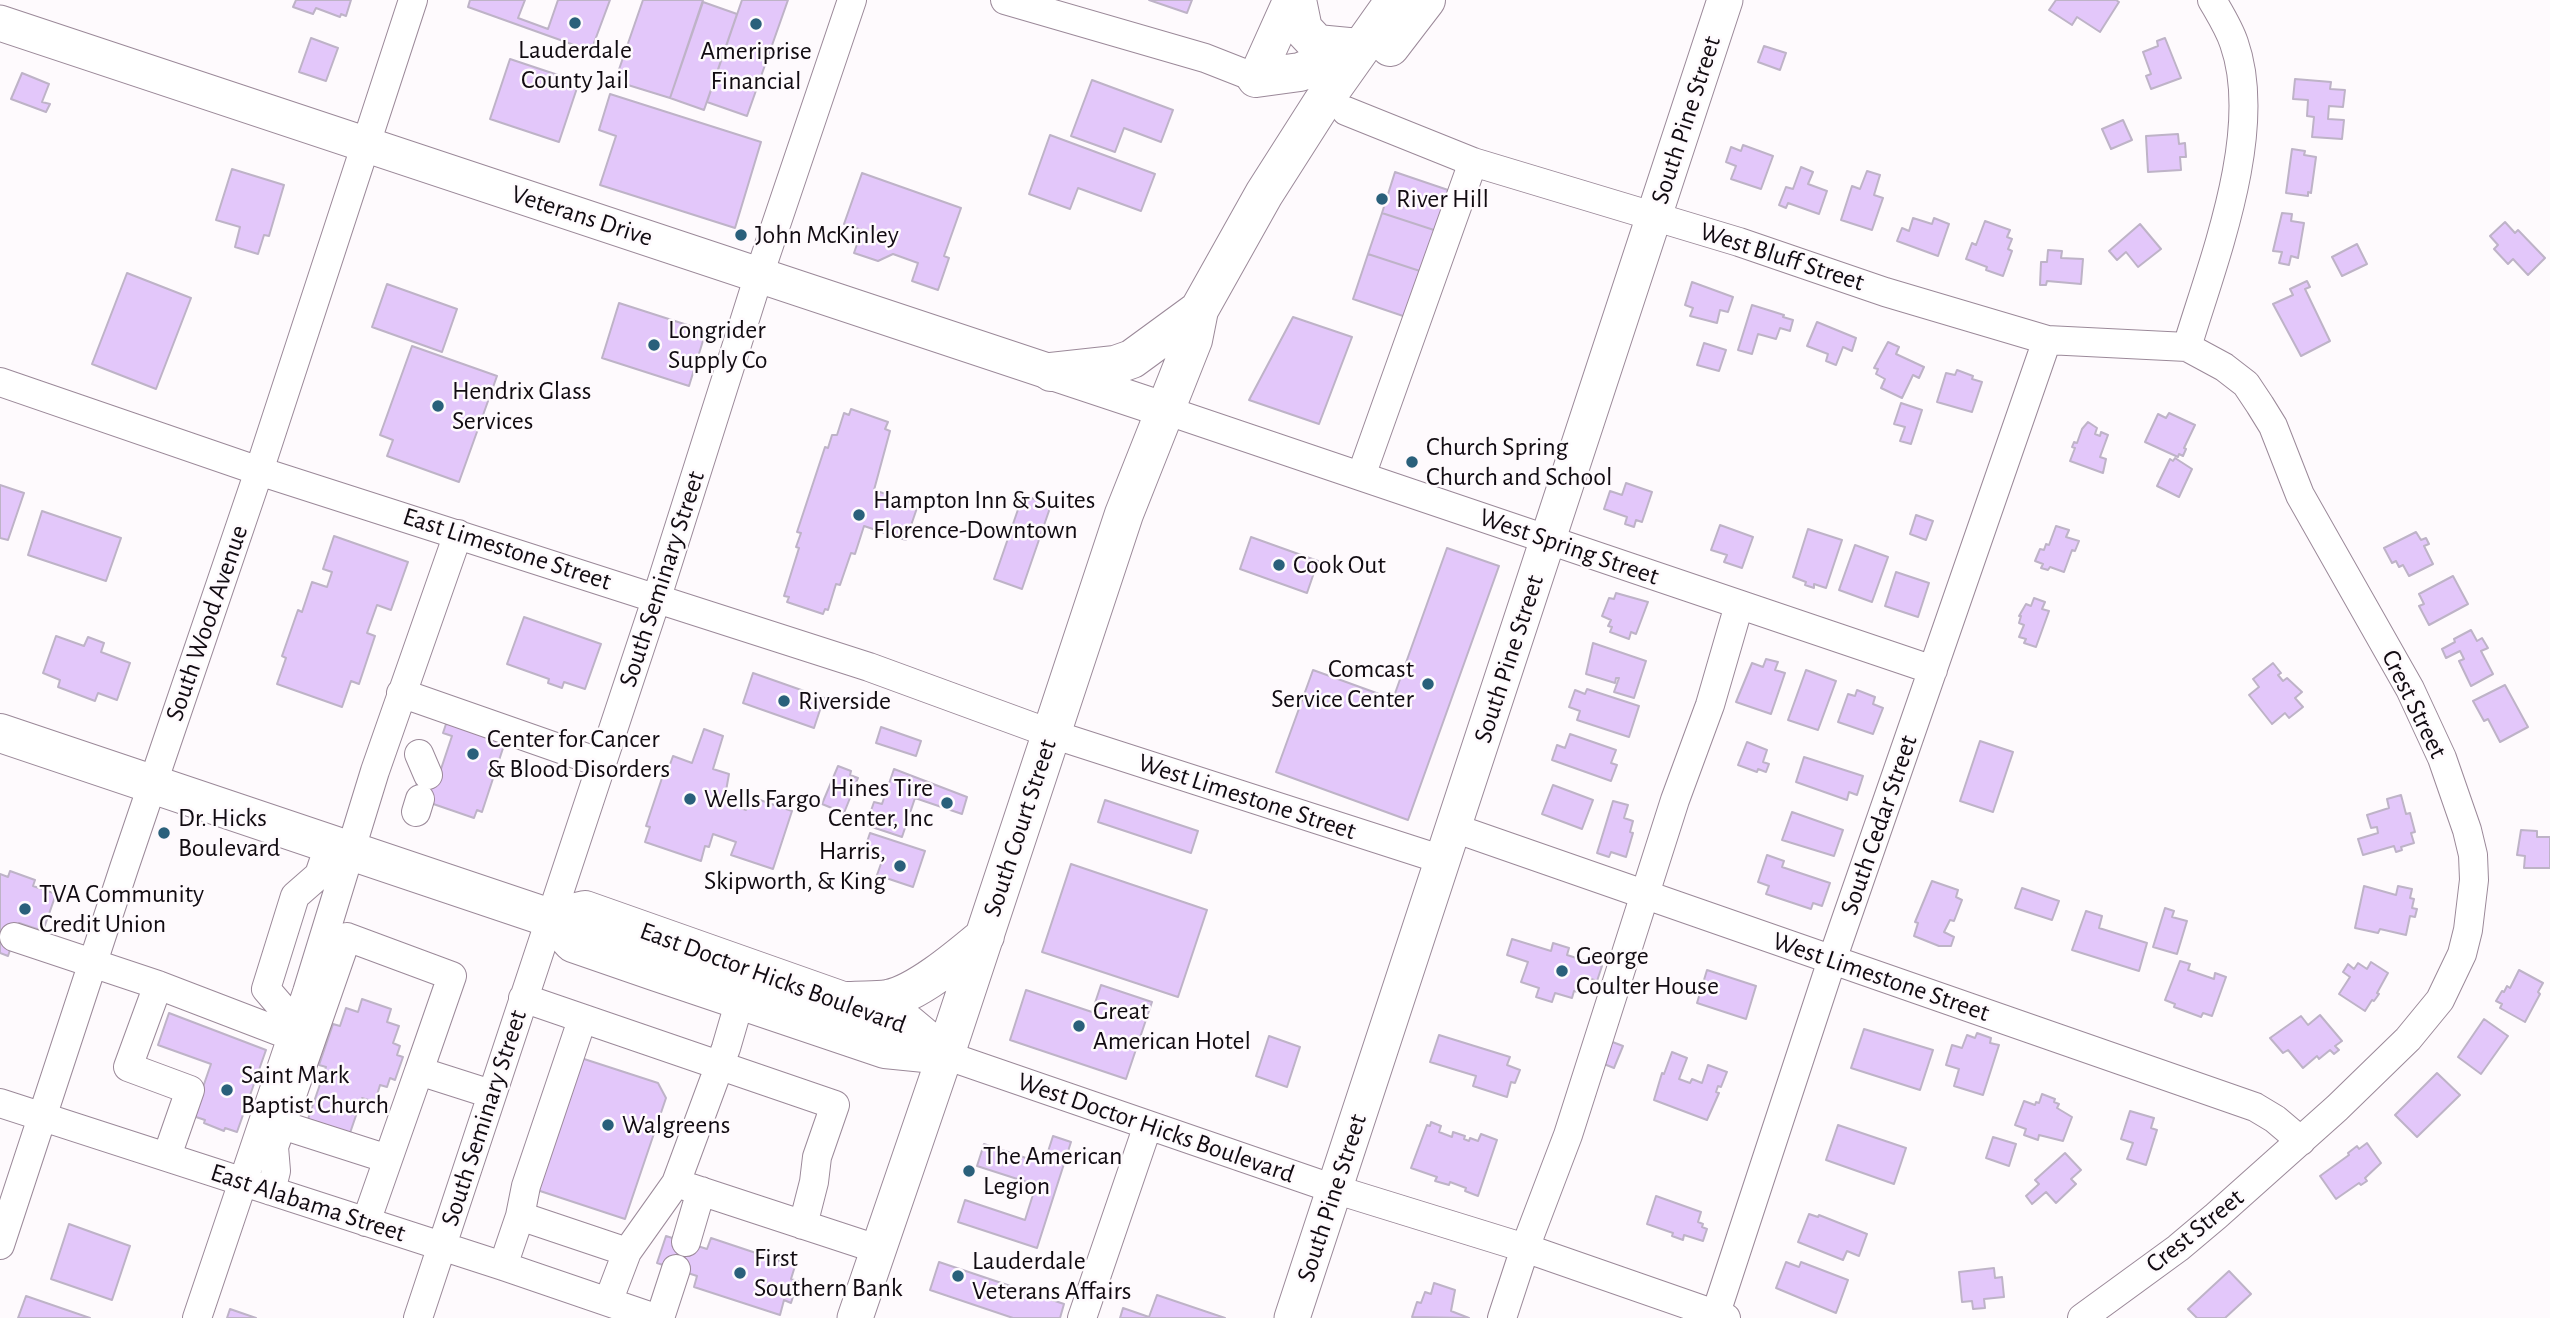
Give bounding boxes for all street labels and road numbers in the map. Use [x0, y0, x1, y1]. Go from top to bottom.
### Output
street label: South Pine Street [1644, 32, 1728, 208]
street label: Veterans Drive [507, 178, 657, 254]
street label: West Bluff Street [1696, 216, 1868, 298]
street label: South Seminary Street [612, 467, 712, 691]
street label: East Limestone Street [399, 501, 615, 597]
street label: West Spring Street [1475, 502, 1663, 592]
street label: South Wood Avenue [159, 521, 255, 725]
street label: South Pine Street [1467, 571, 1551, 747]
street label: Crest Street [2374, 645, 2454, 763]
street label: South Cedar Street [1834, 731, 1924, 919]
street label: South Court Street [977, 735, 1063, 921]
street label: West Limestone Street [1134, 747, 1360, 847]
street label: East Doctor Hicks Boulevard [636, 915, 910, 1041]
street label: West Limestone Street [1769, 925, 1993, 1029]
street label: South Seminary Street [434, 1006, 534, 1230]
street label: West Doctor Hicks Boulevard [1013, 1066, 1299, 1190]
street label: South Pine Street [1290, 1110, 1374, 1286]
street label: East Alabama Street [207, 1157, 409, 1249]
street label: Crest Street [2140, 1182, 2250, 1280]

